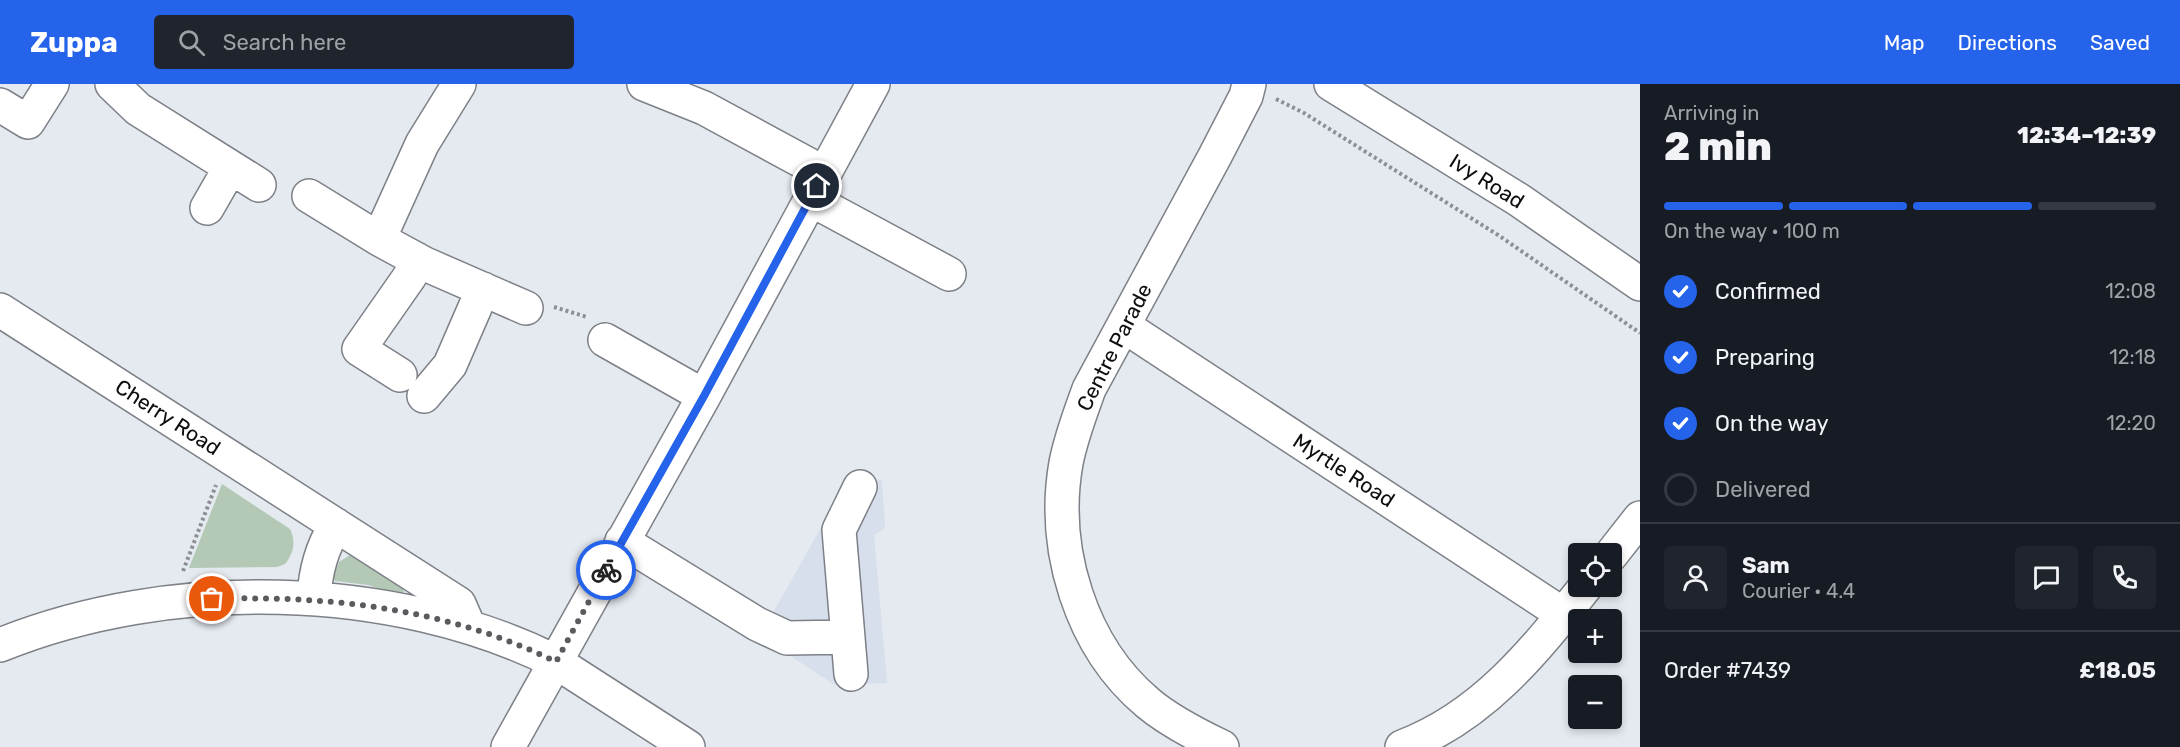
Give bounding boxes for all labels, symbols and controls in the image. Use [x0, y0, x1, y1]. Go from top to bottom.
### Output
search box [154, 15, 574, 69]
text: Zuppa [30, 26, 118, 59]
icon: search [175, 26, 208, 59]
text: Search here [223, 29, 346, 56]
text: Map [1884, 30, 1925, 55]
text: Directions [1958, 30, 2057, 55]
text: Saved [2090, 30, 2150, 55]
text: Arriving in [1664, 101, 1759, 125]
text: 12:34–12:39 [2017, 122, 2156, 149]
text: 2 min [1664, 124, 1772, 170]
street label: Ivy Road [1445, 148, 1529, 214]
pin [791, 160, 842, 211]
icon: home [800, 169, 833, 202]
text: On the way · 100 m [1664, 219, 1840, 243]
icon: check [1664, 275, 1697, 308]
text: Confirmed [1715, 278, 1821, 305]
street label: Centre Parade [1071, 279, 1157, 415]
text: 12:08 [2105, 279, 2156, 303]
icon: check [1664, 341, 1697, 374]
text: Preparing [1715, 344, 1815, 371]
text: 12:18 [2109, 345, 2156, 369]
street label: Cherry Road [111, 374, 225, 460]
icon: check [1664, 407, 1697, 440]
text: On the way [1715, 410, 1829, 437]
text: 12:20 [2106, 411, 2156, 435]
street label: Myrtle Road [1288, 428, 1400, 512]
text: Delivered [1715, 476, 1811, 503]
courier [576, 540, 636, 600]
map controls [1568, 543, 1622, 729]
button: locate [1568, 543, 1622, 597]
button: person [1664, 546, 1727, 609]
button: chat [2015, 546, 2078, 609]
button: phone [2093, 546, 2156, 609]
text: Sam [1742, 552, 1790, 579]
icon: bike [590, 554, 623, 587]
pin [186, 573, 237, 624]
text: Courier · 4.4 [1742, 579, 1855, 603]
icon: bag [195, 582, 228, 615]
button: + [1568, 609, 1622, 663]
text: Order #7439 [1664, 657, 1791, 684]
text: £18.05 [2079, 657, 2156, 684]
button: − [1568, 675, 1622, 729]

